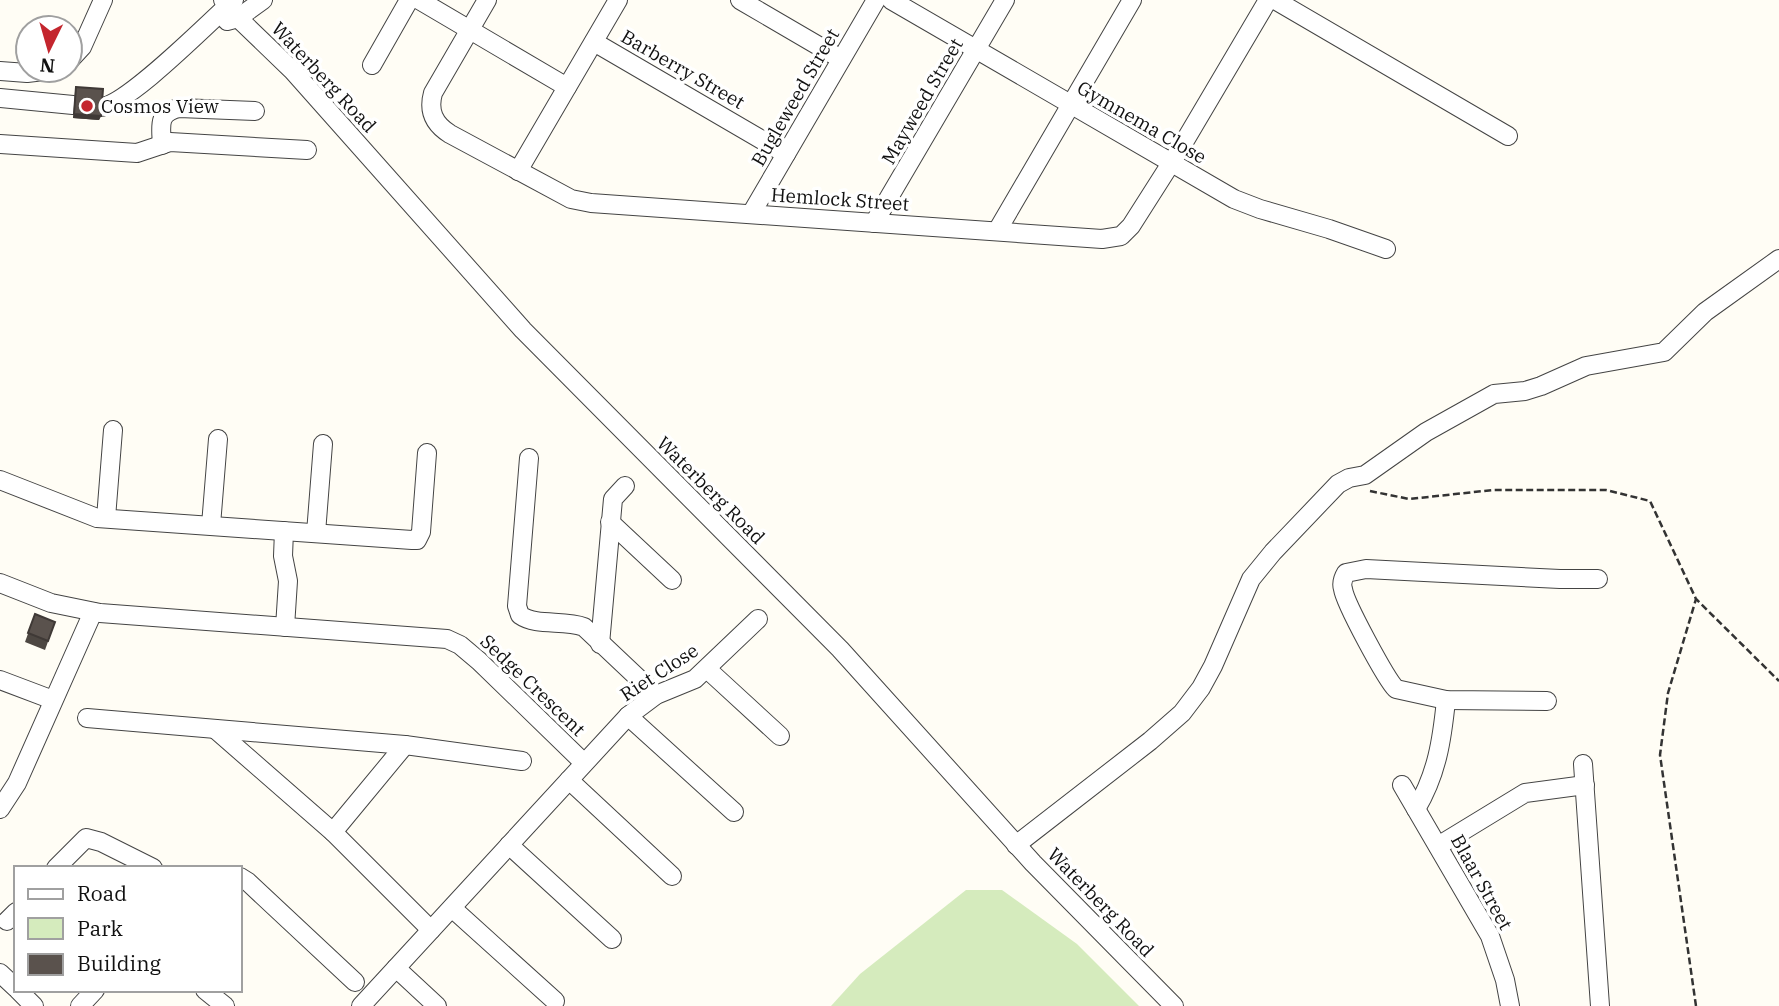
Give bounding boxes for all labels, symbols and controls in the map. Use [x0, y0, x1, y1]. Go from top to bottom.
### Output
north arrow [14, 14, 84, 84]
street label: Waterberg Road [266, 17, 382, 137]
street label: Barberry Street [617, 24, 749, 114]
street label: Bugleweed Street [746, 24, 844, 170]
street label: Mayweed Street [876, 33, 968, 168]
text: N [39, 53, 56, 79]
street label: Gymnema Close [1073, 75, 1211, 169]
place label: Cosmos View [101, 94, 219, 118]
marker: Cosmos View [79, 98, 95, 114]
street label: Hemlock Street [770, 182, 910, 216]
street label: Waterberg Road [652, 431, 770, 549]
street label: Sedge Crescent [476, 629, 591, 741]
street label: Riet Close [615, 638, 703, 706]
street label: Blaar Street [1446, 830, 1518, 934]
street label: Waterberg Road [1043, 842, 1159, 962]
legend [14, 866, 242, 992]
text: Road [77, 879, 127, 907]
text: Park [77, 914, 124, 942]
text: Building [77, 949, 162, 977]

